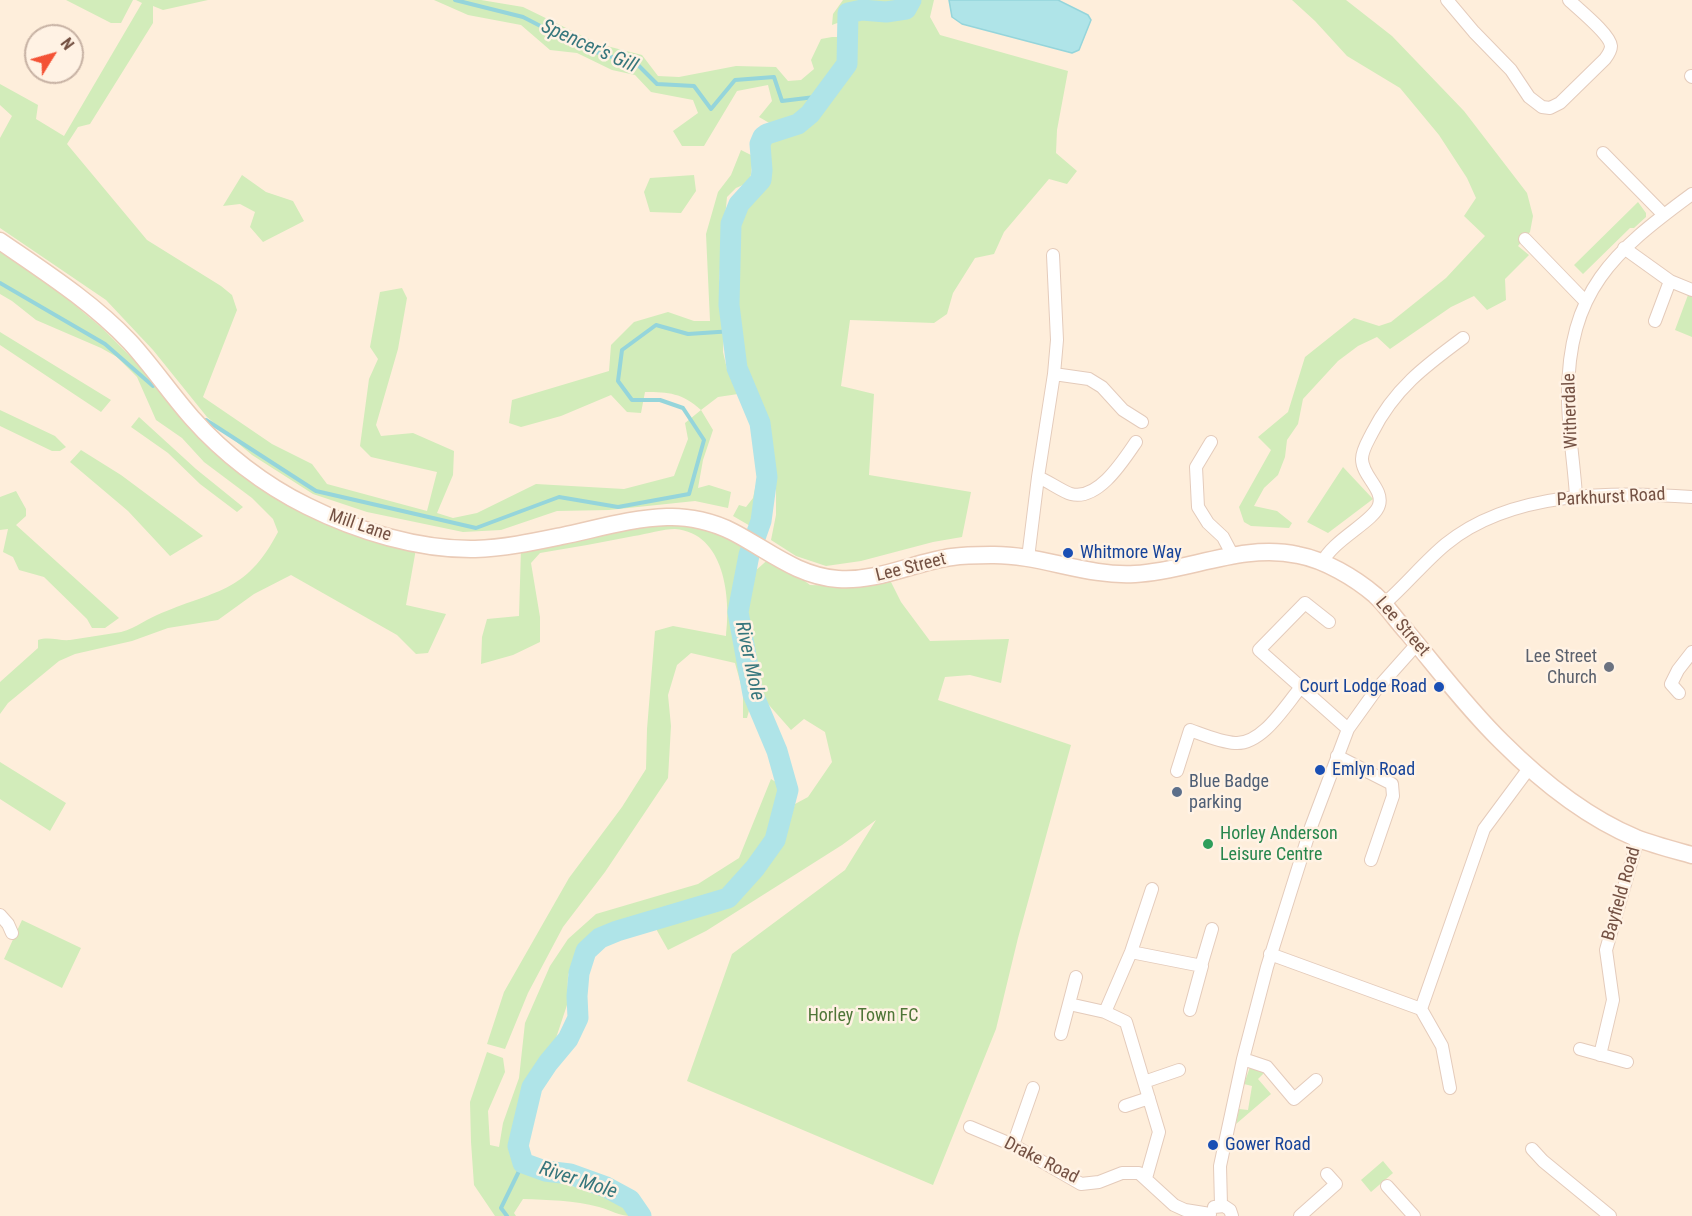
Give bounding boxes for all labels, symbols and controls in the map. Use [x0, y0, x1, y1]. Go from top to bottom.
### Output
water label: Spencer's Gill [537, 15, 641, 79]
north arrow [24, 24, 84, 84]
text: N [57, 34, 78, 54]
street label: Witherdale [1559, 373, 1583, 449]
street label: Parkhurst Road [1556, 484, 1666, 512]
street label: Mill Lane [326, 505, 394, 547]
place label: Whitmore Way [1080, 542, 1182, 564]
marker: Whitmore Way [1061, 546, 1075, 560]
street label: Lee Street [874, 549, 948, 587]
street label: Lee Street [1370, 593, 1434, 661]
water label: River Mole [729, 619, 769, 703]
place label: Lee Street Church [1525, 646, 1597, 688]
marker: Lee Street Church [1602, 660, 1616, 674]
place label: Court Lodge Road [1300, 676, 1427, 698]
marker: Court Lodge Road [1432, 680, 1446, 694]
place label: Emlyn Road [1332, 759, 1415, 781]
marker: Emlyn Road [1313, 763, 1327, 777]
place label: Blue Badge parking [1189, 771, 1269, 814]
marker: Blue Badge parking [1170, 785, 1184, 799]
place label: Horley Anderson Leisure Centre [1220, 823, 1338, 866]
marker: Horley Anderson Leisure Centre [1201, 837, 1215, 851]
street label: Bayfield Road [1598, 845, 1646, 943]
park label: Horley Town FC [808, 1005, 918, 1027]
street label: Drake Road [1000, 1133, 1082, 1189]
place label: Gower Road [1225, 1134, 1311, 1156]
marker: Gower Road [1206, 1138, 1220, 1152]
water label: River Mole [536, 1157, 620, 1205]

